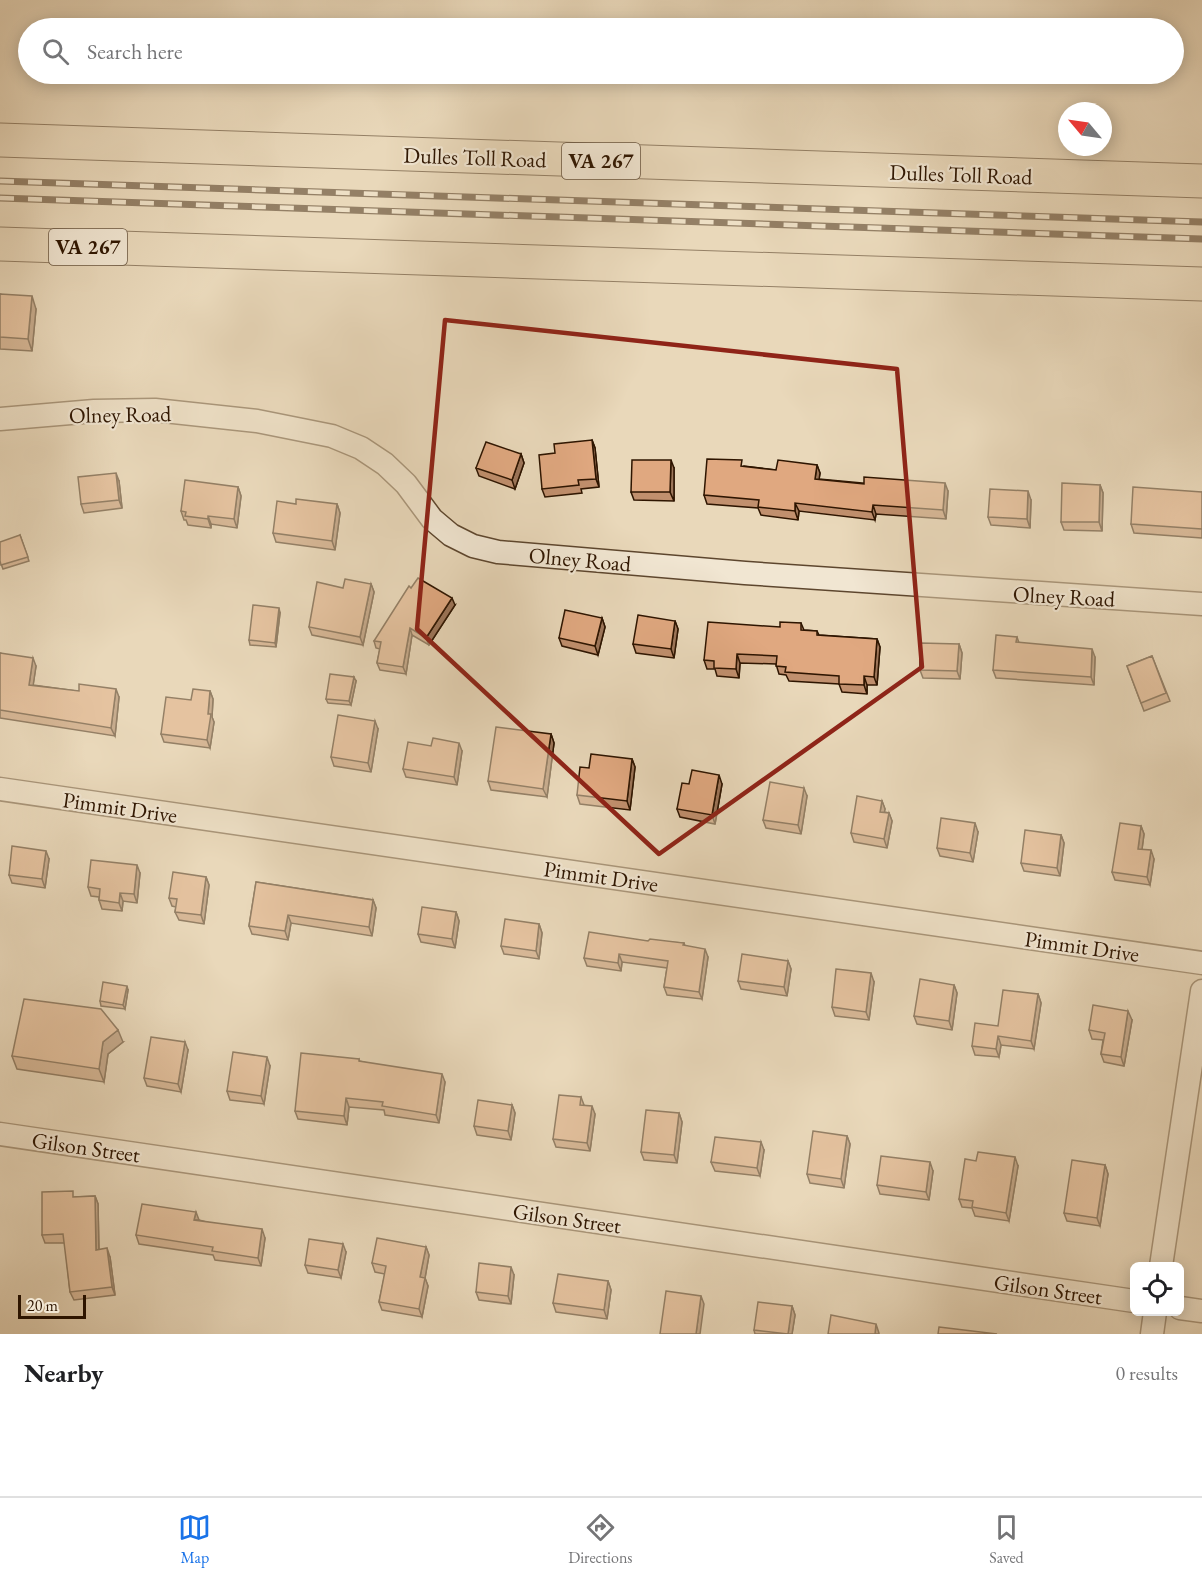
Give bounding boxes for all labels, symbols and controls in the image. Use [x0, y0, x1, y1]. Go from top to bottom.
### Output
search box [18, 18, 1184, 84]
icon: search [39, 35, 72, 68]
text: Search here [87, 37, 182, 66]
north arrow [1058, 102, 1112, 156]
street label: Dulles Toll Road [403, 141, 548, 175]
road number: VA 267 [562, 143, 640, 179]
street label: Dulles Toll Road [889, 158, 1034, 192]
road number: VA 267 [49, 229, 127, 265]
street label: Olney Road [69, 399, 172, 430]
street label: Olney Road [528, 541, 633, 578]
street label: Olney Road [1012, 579, 1117, 614]
street label: Pimmit Drive [61, 785, 180, 830]
street label: Pimmit Drive [542, 854, 661, 899]
street label: Pimmit Drive [1023, 924, 1142, 969]
street label: Gilson Street [30, 1126, 142, 1169]
street label: Gilson Street [511, 1197, 623, 1240]
map controls [1130, 1262, 1184, 1316]
button: locate [1130, 1262, 1184, 1316]
street label: Gilson Street [992, 1268, 1104, 1311]
scale bar [18, 1292, 86, 1320]
text: 20 m [27, 1295, 58, 1316]
text: Nearby [24, 1356, 104, 1390]
text: 0 results [1115, 1360, 1178, 1386]
tab: Map [178, 1511, 211, 1568]
tab: Directions [568, 1511, 633, 1568]
tab: Saved [989, 1511, 1024, 1568]

